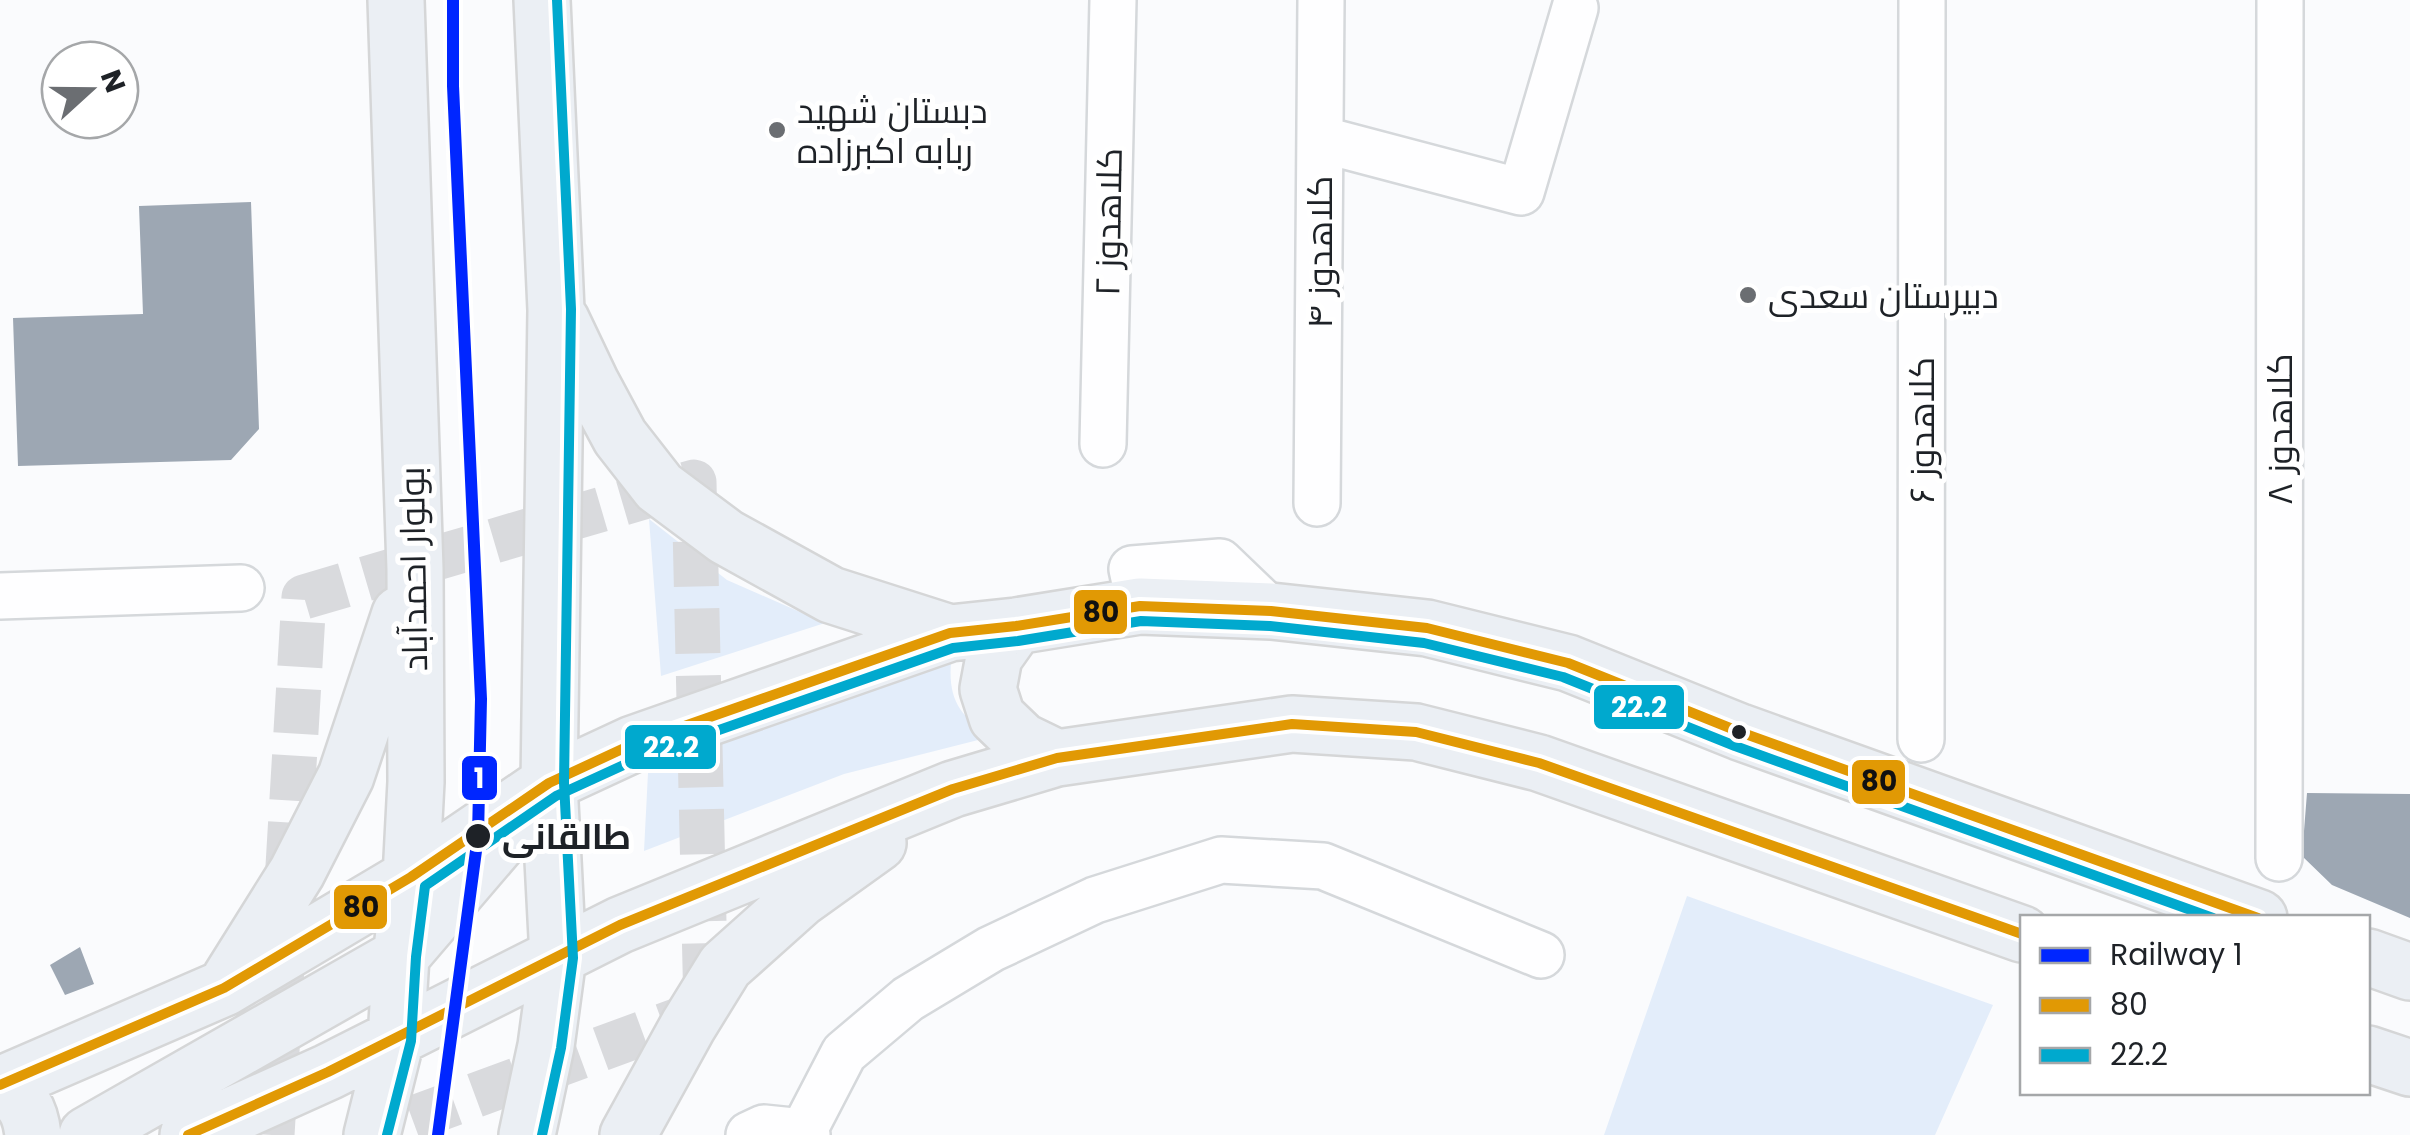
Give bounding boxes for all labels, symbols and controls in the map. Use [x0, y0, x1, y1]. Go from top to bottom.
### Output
north arrow [40, 40, 140, 140]
text: N [91, 64, 135, 98]
place label: دبستان شهید ربابه اکبرزاده [797, 86, 988, 175]
marker: دبستان شهید ربابه اکبرزاده [766, 119, 788, 141]
street label: کلاهدوز ۲ [1082, 148, 1134, 296]
street label: کلاهدوز ۴ [1295, 176, 1344, 328]
place label: دبیرستان سعدی [1768, 271, 1999, 320]
marker: دبیرستان سعدی [1737, 284, 1759, 306]
street label: کلاهدوز ۸ [2255, 353, 2304, 505]
street label: کلاهدوز ۶ [1897, 357, 1946, 503]
street label: بولوار احمدآباد [387, 466, 439, 672]
line badge: 80 [1072, 588, 1129, 636]
text: 80 [1083, 593, 1119, 632]
line badge: 22.2 [1592, 683, 1686, 731]
text: 22.2 [1611, 688, 1667, 727]
unlabelled marker [1729, 722, 1749, 742]
line badge: 22.2 [623, 723, 718, 771]
text: 22.2 [643, 728, 699, 767]
line badge: 1 [460, 754, 499, 802]
line badge: 80 [1850, 758, 1907, 806]
text: 1 [474, 759, 484, 798]
text: 80 [1861, 762, 1897, 801]
place label: طالقانی [502, 812, 631, 861]
marker: طالقانی [463, 821, 493, 851]
line badge: 80 [332, 883, 389, 931]
text: 80 [343, 888, 379, 927]
legend [2020, 915, 2370, 1095]
text: Railway 1 [2110, 933, 2243, 976]
text: 80 [2110, 983, 2148, 1026]
text: 22.2 [2110, 1033, 2168, 1076]

